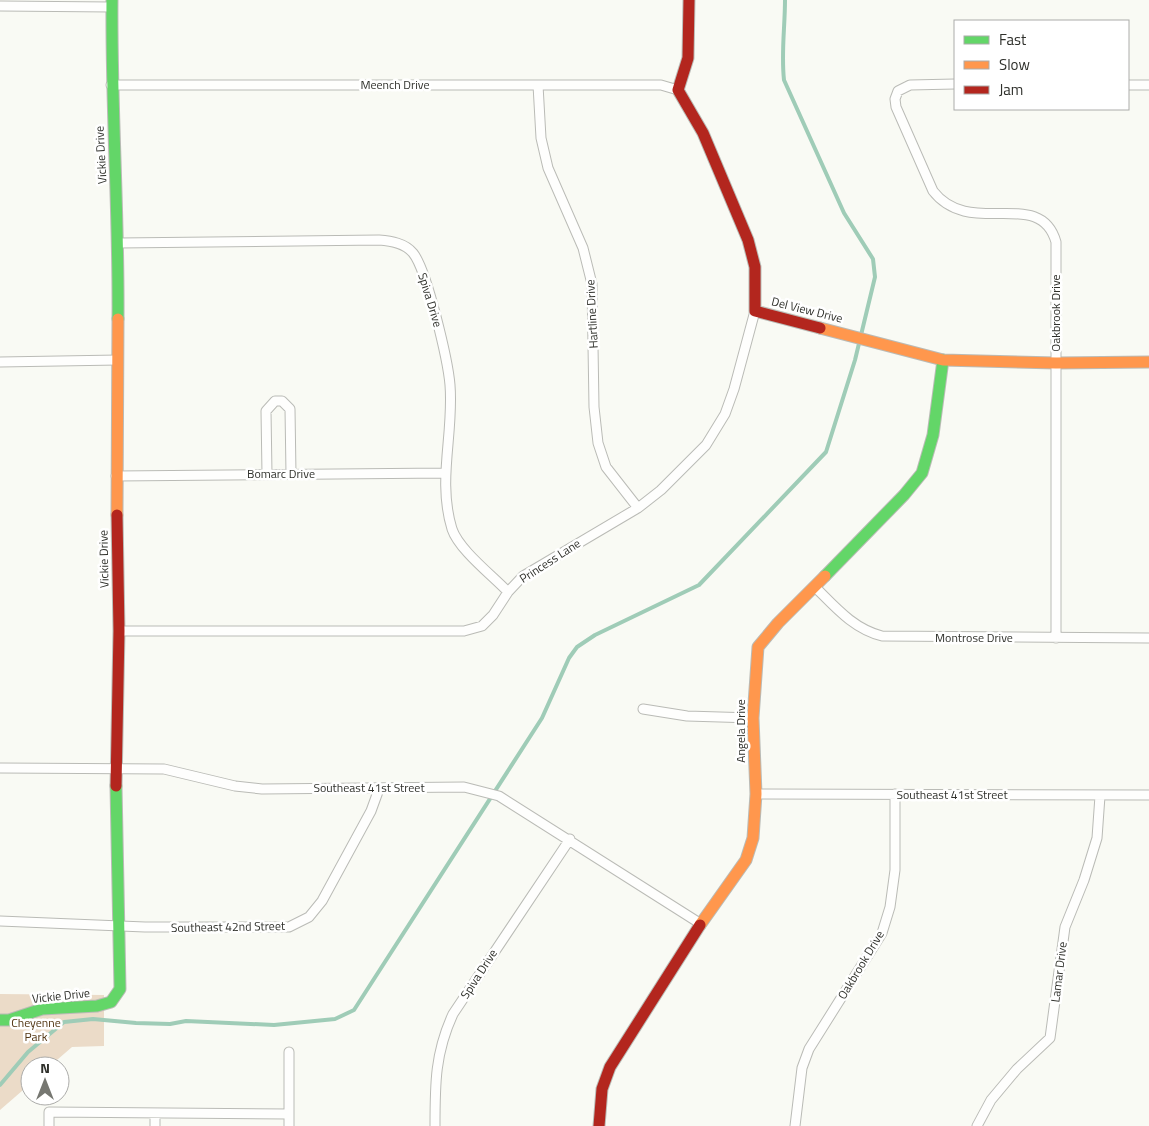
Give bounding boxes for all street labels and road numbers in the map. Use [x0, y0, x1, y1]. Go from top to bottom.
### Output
street label: Meench Drive [360, 75, 430, 94]
street label: Vickie Drive [89, 125, 112, 185]
street label: Spiva Drive [413, 270, 448, 329]
street label: Oakbrook Drive [1046, 274, 1065, 352]
street label: Hartline Drive [580, 279, 603, 349]
street label: Del View Drive [769, 291, 845, 328]
street label: Bomarc Drive [247, 464, 315, 483]
street label: Vickie Drive [93, 530, 114, 588]
street label: Princess Lane [515, 534, 584, 588]
street label: Montrose Drive [935, 628, 1013, 647]
street label: Angela Drive [731, 699, 750, 763]
street label: Southeast 41st Street [313, 778, 425, 797]
street label: Southeast 41st Street [896, 785, 1008, 804]
street label: Southeast 42nd Street [171, 916, 286, 937]
street label: Oakbrook Drive [833, 927, 889, 1003]
street label: Lamar Drive [1045, 941, 1072, 1003]
street label: Spiva Drive [455, 945, 502, 1002]
street label: Vickie Drive [31, 983, 91, 1008]

